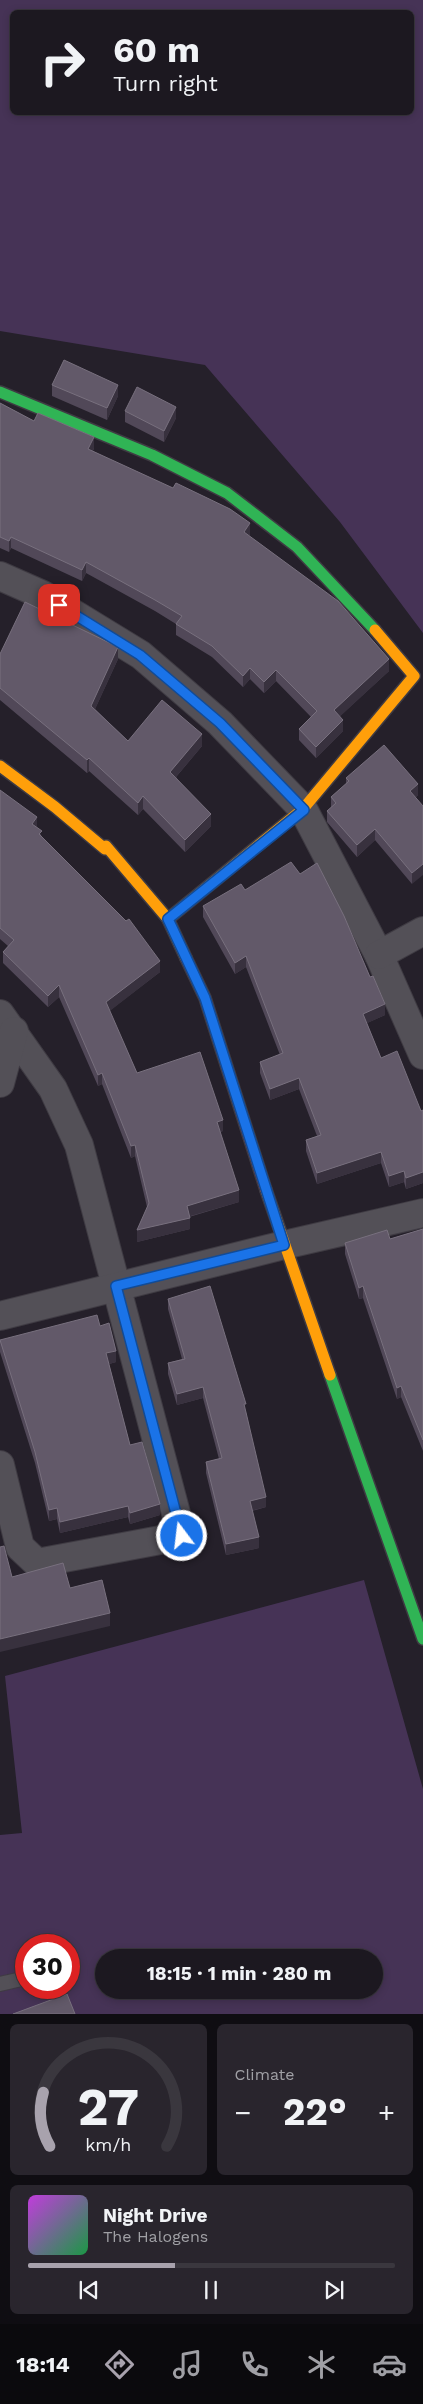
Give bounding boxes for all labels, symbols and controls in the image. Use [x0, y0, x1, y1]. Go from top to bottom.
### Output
text: 60 m [113, 29, 200, 71]
icon: right [30, 30, 95, 95]
text: Turn right [113, 71, 218, 96]
pin [38, 584, 80, 626]
icon: arrive [45, 591, 73, 619]
position arrow [155, 1509, 207, 1561]
speed limit sign: 30 [15, 1934, 80, 1999]
text: 18:15 · 1 min · 280 m [147, 1962, 331, 1985]
text: Climate [235, 2065, 295, 2084]
text: 27 [77, 2077, 139, 2138]
text: 22° [283, 2090, 347, 2134]
text: − [235, 2096, 251, 2129]
text: + [378, 2096, 395, 2129]
text: km/h [85, 2134, 131, 2155]
text: Night Drive [103, 2204, 208, 2227]
text: The Halogens [103, 2227, 208, 2246]
icon: previous [75, 2276, 103, 2304]
icon: pause [197, 2276, 225, 2304]
icon: next [320, 2276, 348, 2304]
icon: directions [102, 2347, 137, 2382]
icon: music [170, 2347, 205, 2382]
icon: phone [237, 2347, 272, 2382]
icon: climate [304, 2347, 339, 2382]
icon: car [372, 2347, 407, 2382]
text: 18:14 [16, 2352, 70, 2377]

